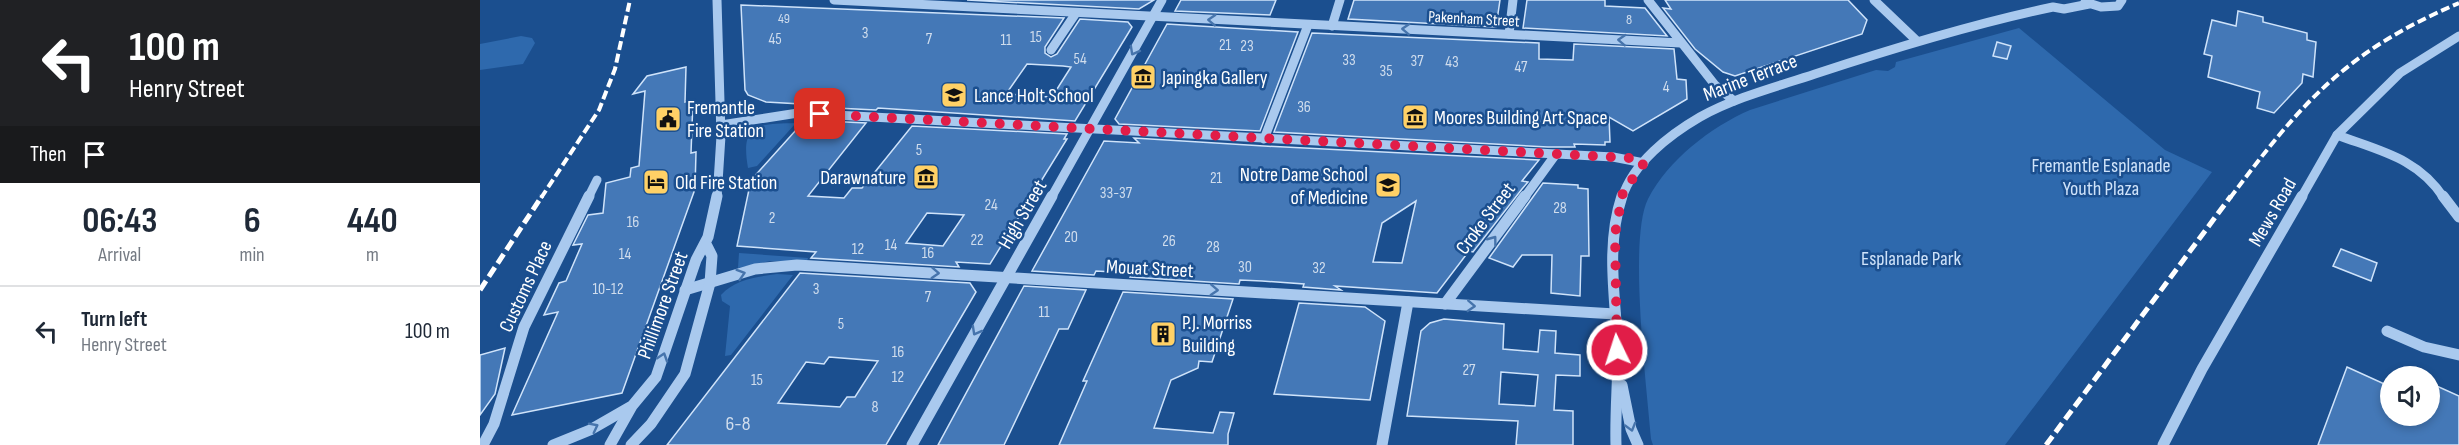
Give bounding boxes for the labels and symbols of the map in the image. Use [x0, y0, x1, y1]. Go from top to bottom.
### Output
street label: Pakenham Street [1428, 8, 1520, 31]
house number: 49 [778, 10, 790, 27]
house number: 8 [1626, 11, 1632, 28]
one-way arrow [1207, 13, 1216, 26]
one-way arrow [1402, 23, 1411, 36]
house number: 3 [862, 24, 868, 43]
house number: 15 [1030, 28, 1042, 47]
house number: 45 [768, 30, 782, 49]
house number: 7 [926, 30, 933, 49]
house number: 11 [1000, 31, 1012, 50]
one-way arrow [1618, 34, 1627, 47]
house number: 21 [1219, 36, 1232, 55]
house number: 23 [1240, 37, 1254, 56]
one-way arrow [1130, 45, 1141, 55]
street label: Marine Terrace [1700, 49, 1801, 107]
house number: 54 [1073, 50, 1087, 69]
house number: 33 [1342, 51, 1356, 70]
house number: 37 [1410, 52, 1424, 71]
house number: 43 [1445, 53, 1459, 72]
house number: 47 [1515, 58, 1528, 77]
museum icon: Japingka Gallery [1128, 62, 1158, 92]
house number: 35 [1379, 62, 1393, 81]
place label: Japingka Gallery [1161, 66, 1268, 90]
house number: 4 [1663, 78, 1670, 97]
school or university icon: Lance Holt School [939, 80, 969, 110]
place label: Lance Holt School [974, 84, 1094, 108]
pin [794, 88, 845, 139]
place label: Fremantle Fire Station [687, 96, 764, 143]
house number: 36 [1297, 98, 1311, 117]
museum icon: Moores Building Art Space [1400, 102, 1430, 132]
public building icon: Fremantle Fire Station [653, 104, 683, 134]
place label: Moores Building Art Space [1434, 106, 1607, 130]
house number: 5 [916, 141, 922, 160]
park label: Fremantle Esplanade Youth Plaza [2031, 154, 2171, 201]
museum icon: Darawnature [911, 162, 941, 192]
place label: Notre Dame School of Medicine [1240, 163, 1368, 210]
place label: Darawnature [820, 166, 906, 190]
hotel icon: Old Fire Station [641, 167, 671, 197]
house number: 21 [1210, 169, 1223, 188]
school or university icon: Notre Dame School of Medicine [1373, 170, 1403, 200]
place label: Old Fire Station [675, 171, 777, 195]
street label: Mews Road [2244, 174, 2302, 251]
street label: High Street [994, 176, 1052, 253]
street label: Croke Street [1451, 178, 1521, 259]
house number: 33-37 [1100, 184, 1133, 203]
house number: 24 [984, 196, 998, 215]
house number: 28 [1553, 199, 1567, 218]
house number: 2 [769, 209, 775, 228]
house number: 16 [627, 213, 639, 232]
house number: 20 [1064, 228, 1078, 247]
house number: 22 [970, 231, 984, 250]
house number: 26 [1162, 232, 1176, 251]
house number: 14 [885, 236, 897, 255]
one-way arrow [1485, 236, 1496, 247]
street label: Customs Place [494, 237, 558, 336]
house number: 28 [1206, 238, 1220, 257]
house number: 12 [852, 240, 864, 259]
house number: 16 [922, 244, 934, 263]
house number: 14 [619, 245, 631, 264]
park label: Esplanade Park [1861, 247, 1961, 271]
street label: Phillimore Street [632, 248, 693, 362]
street label: Mouat Street [1106, 255, 1194, 283]
house number: 30 [1238, 258, 1252, 277]
house number: 32 [1312, 259, 1326, 278]
one-way arrow [931, 267, 940, 280]
one-way arrow [735, 269, 746, 281]
house number: 10-12 [593, 280, 624, 299]
house number: 3 [813, 280, 819, 299]
one-way arrow [1209, 284, 1218, 297]
house number: 7 [925, 288, 932, 307]
one-way arrow [1467, 299, 1476, 312]
house number: 11 [1038, 303, 1050, 322]
place label: P.J. Morriss Building [1182, 311, 1252, 358]
house number: 5 [838, 315, 844, 334]
position arrow [1585, 318, 1649, 382]
building icon: P.J. Morriss Building [1148, 319, 1178, 349]
one-way arrow [972, 324, 983, 335]
house number: 16 [892, 343, 904, 362]
one-way arrow [656, 352, 668, 363]
house number: 27 [1462, 361, 1476, 380]
house number: 12 [892, 368, 904, 387]
house number: 15 [751, 371, 763, 390]
house number: 8 [871, 398, 879, 417]
house number: 6-8 [726, 412, 750, 436]
one-way arrow [1624, 421, 1636, 432]
one-way arrow [587, 423, 598, 434]

